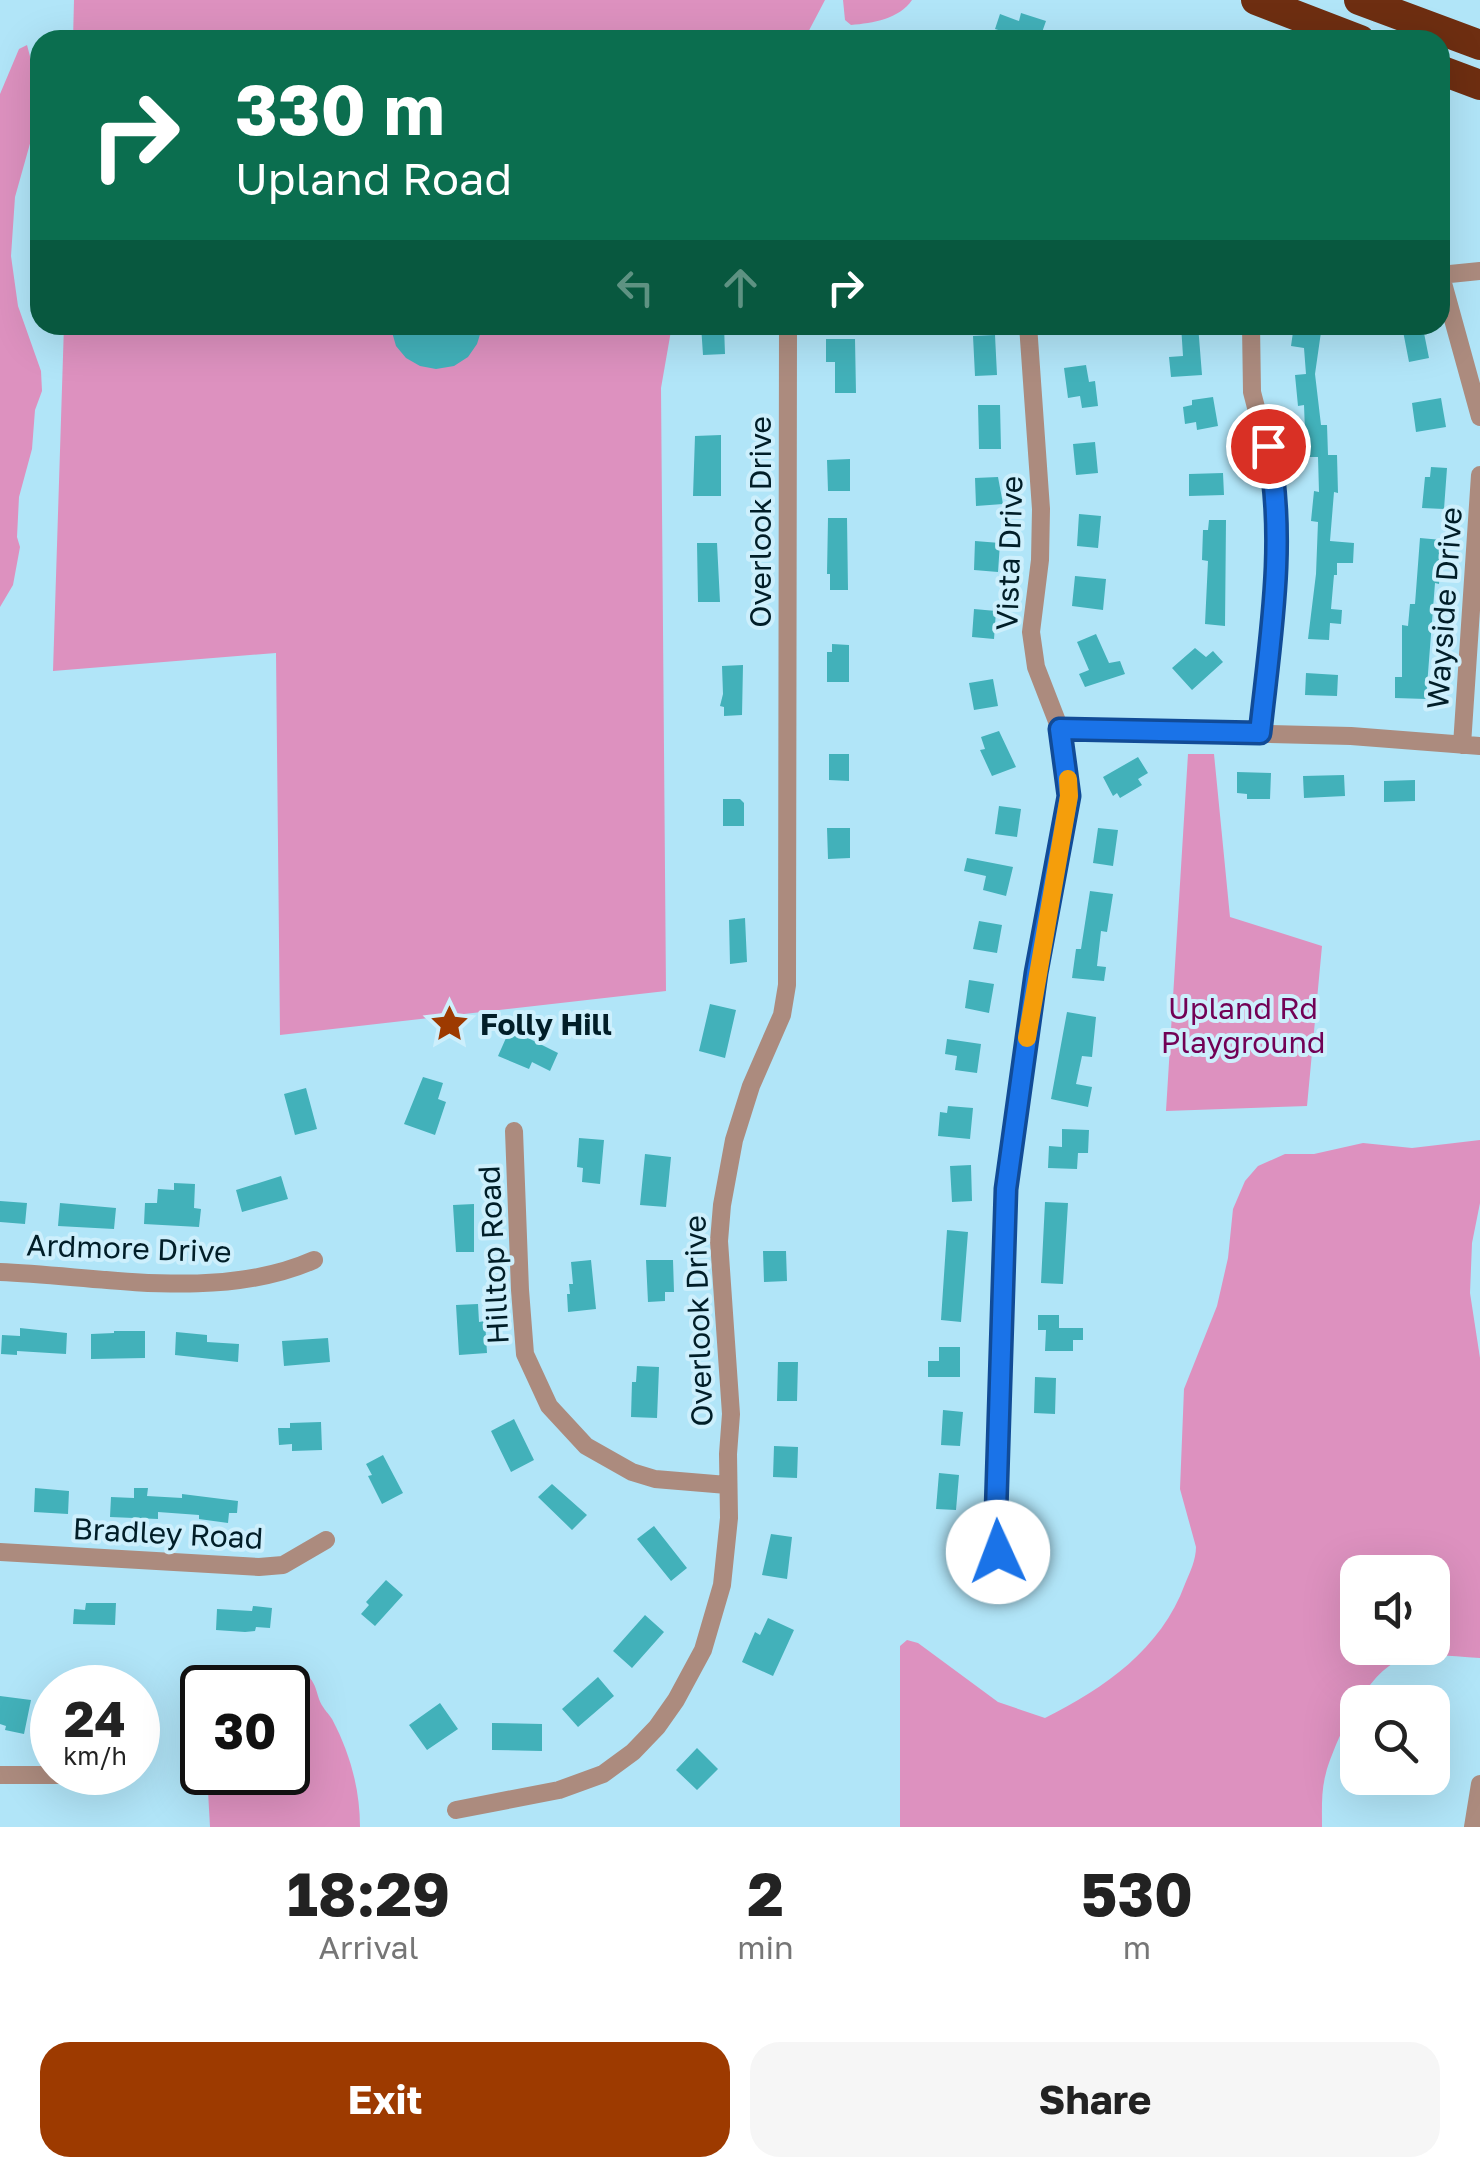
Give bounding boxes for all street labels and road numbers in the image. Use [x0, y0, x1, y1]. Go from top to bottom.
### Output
street label: Overlook Drive [742, 416, 778, 628]
street label: Vista Drive [988, 475, 1030, 631]
street label: Wayside Drive [1419, 506, 1469, 710]
street label: Hilltop Road [470, 1165, 516, 1345]
street label: Overlook Drive [676, 1215, 720, 1427]
street label: Ardmore Drive [26, 1226, 232, 1270]
street label: Bradley Road [72, 1510, 264, 1556]

